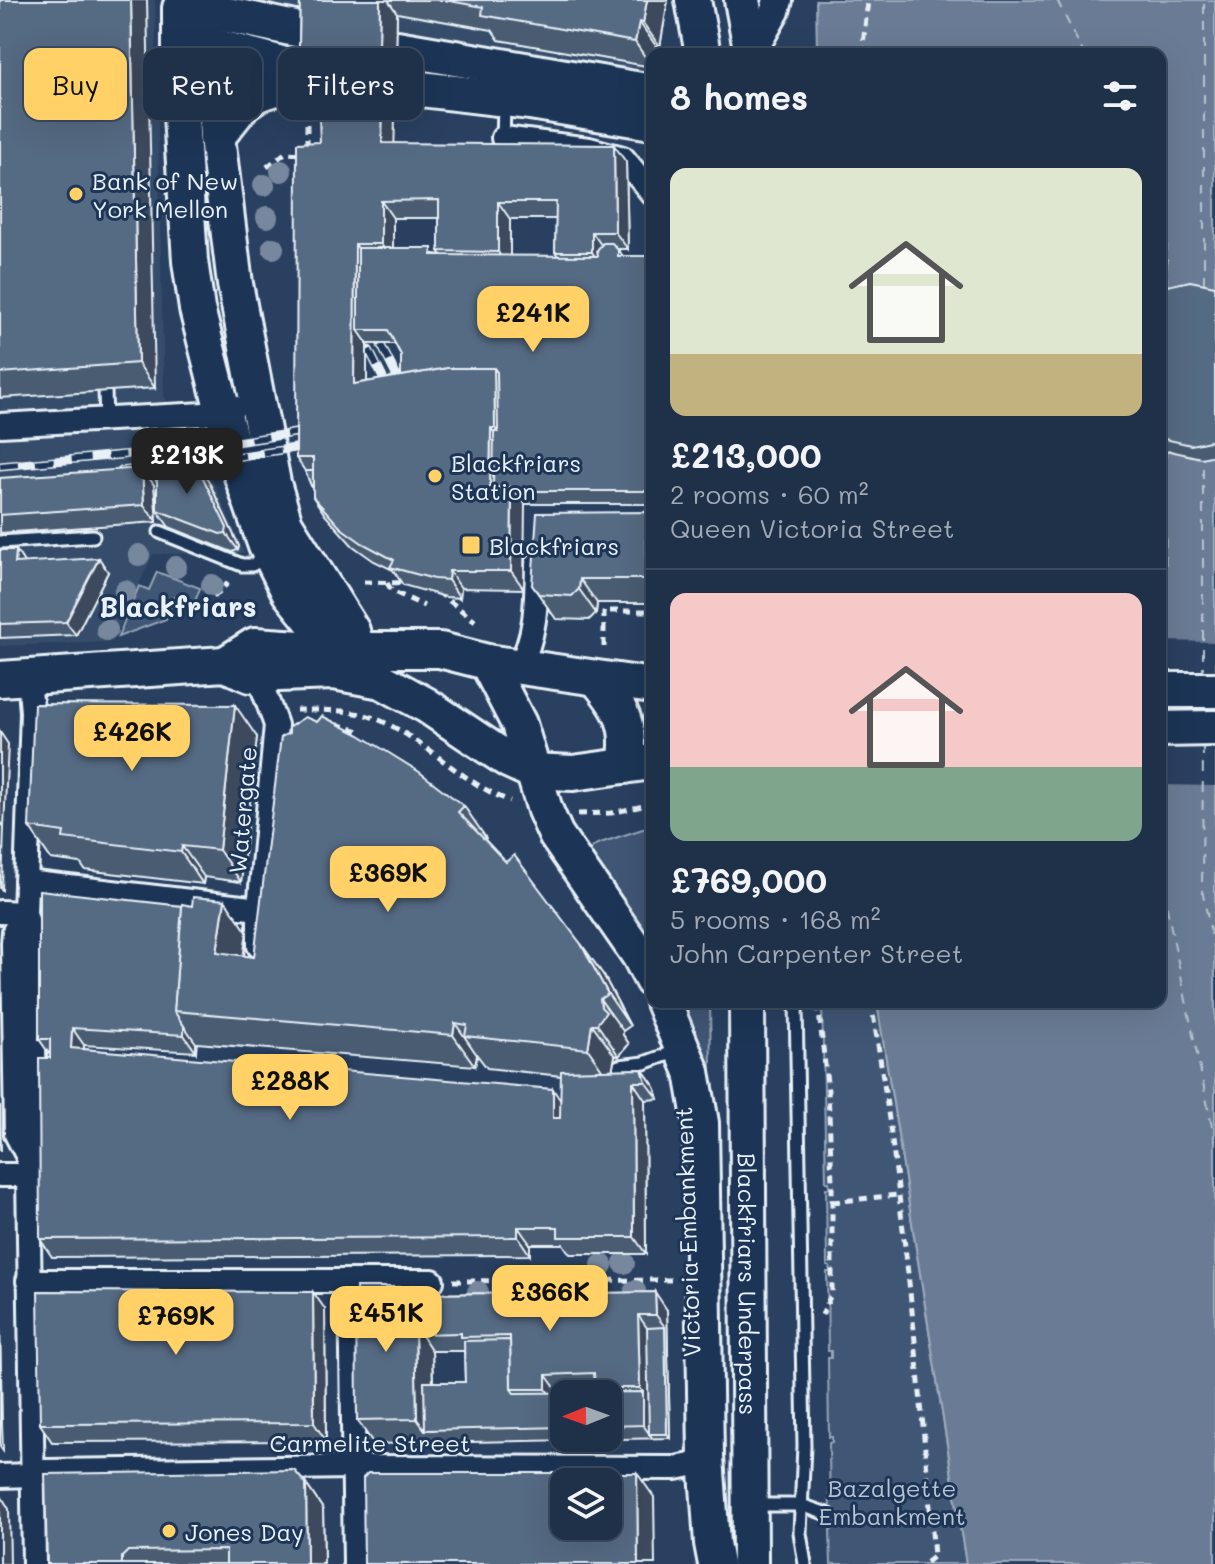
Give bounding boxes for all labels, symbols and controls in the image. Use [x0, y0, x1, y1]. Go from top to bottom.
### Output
chip: Buy [24, 48, 127, 120]
chip: Rent [143, 48, 262, 120]
chip: Filters [278, 48, 423, 120]
text: 8 homes [670, 74, 808, 119]
icon: filters [1098, 74, 1142, 118]
place label: Bank of New York Mellon [92, 165, 238, 224]
marker: Bank of New York Mellon [67, 185, 85, 203]
icon: home [834, 220, 978, 364]
pin: £241K [477, 286, 589, 354]
text: £241K [495, 295, 571, 329]
pin: £213K [131, 428, 243, 496]
text: £213,000 [670, 432, 822, 477]
text: £213K [150, 437, 224, 471]
place label: Blackfriars Station [451, 447, 581, 506]
marker: Blackfriars Station [426, 467, 444, 485]
text: 2 rooms · 60 m² [670, 477, 869, 511]
text: Queen Victoria Street [670, 511, 955, 545]
place label: Blackfriars [489, 530, 619, 561]
marker: Blackfriars [460, 534, 482, 556]
district label: Blackfriars [99, 588, 257, 624]
icon: home [834, 645, 978, 789]
pin: £426K [76, 705, 188, 773]
text: £426K [92, 714, 172, 748]
street label: Watergate [221, 745, 263, 875]
pin: £369K [332, 846, 444, 914]
text: £369K [348, 855, 428, 889]
text: £769,000 [670, 857, 827, 902]
text: 5 rooms · 168 m² [670, 902, 881, 936]
text: John Carpenter Street [670, 936, 963, 970]
pin: £288K [234, 1054, 346, 1122]
text: £288K [250, 1063, 330, 1097]
street label: Victoria Embankment [667, 1106, 707, 1358]
street label: Blackfriars Underpass [732, 1153, 765, 1415]
pin: £366K [494, 1265, 606, 1333]
text: £366K [510, 1274, 590, 1308]
pin: £451K [330, 1286, 442, 1354]
pin: £769K [120, 1289, 232, 1357]
text: £451K [348, 1295, 424, 1329]
text: £769K [136, 1298, 216, 1332]
north arrow [550, 1380, 622, 1452]
map controls [550, 1380, 622, 1540]
street label: Carmelite Street [270, 1427, 470, 1458]
button: layers [550, 1468, 622, 1540]
park label: Bazalgette Embankment [819, 1472, 966, 1531]
place label: Jones Day [185, 1516, 304, 1547]
marker: Jones Day [160, 1522, 178, 1540]

